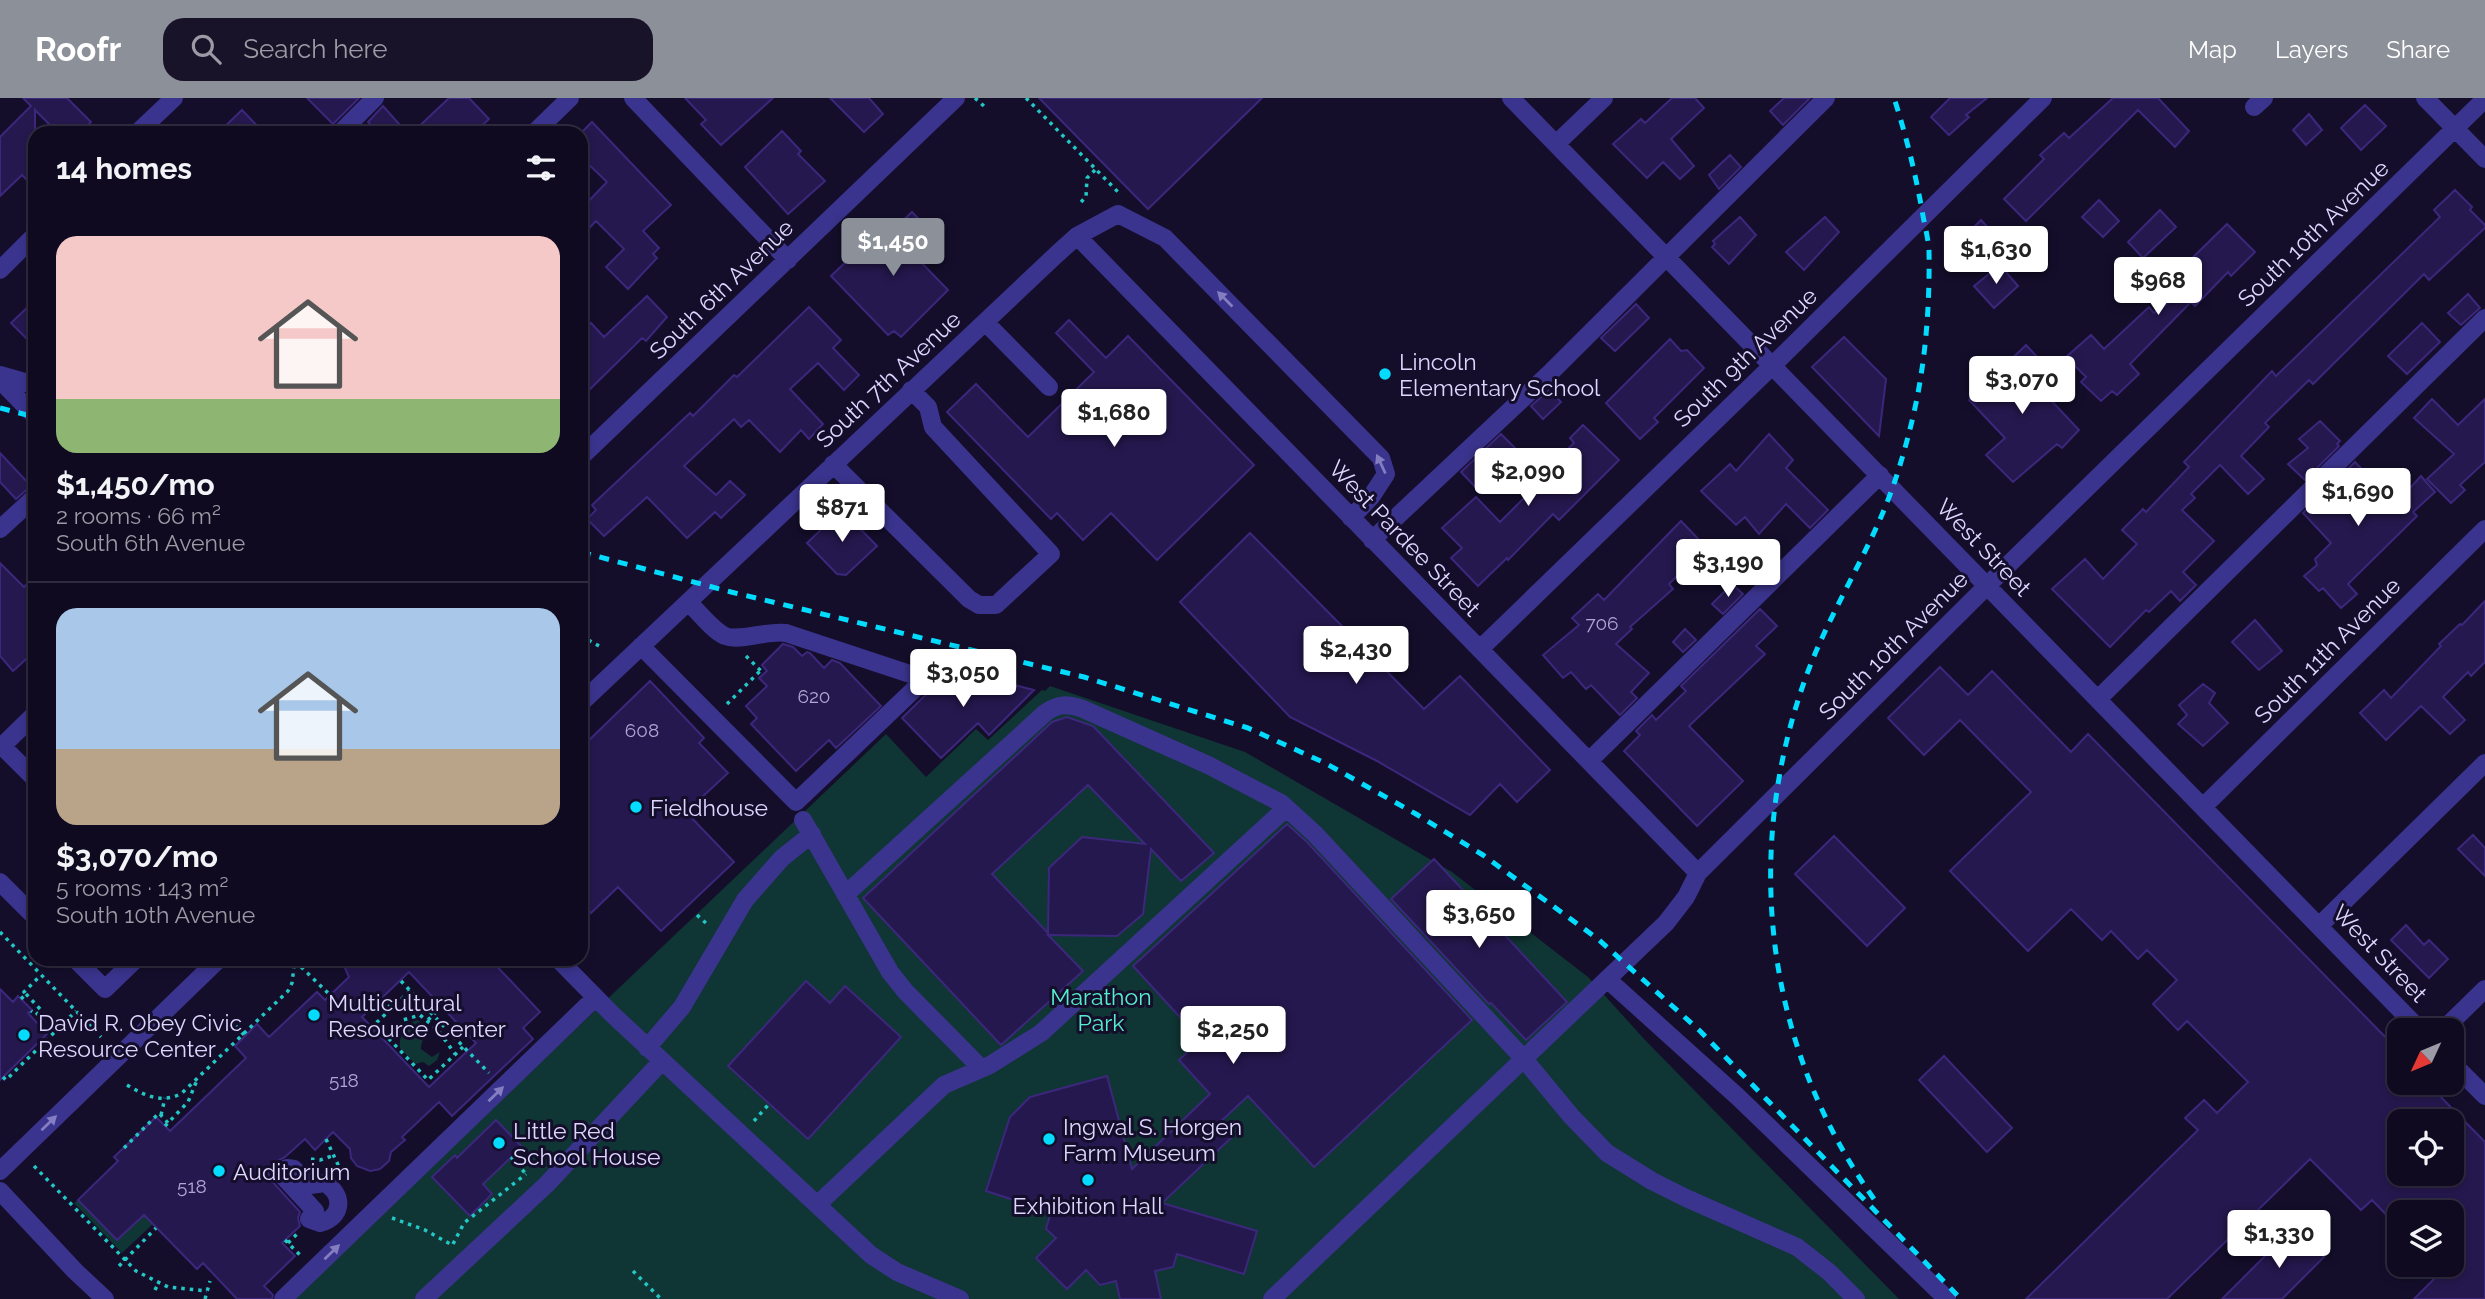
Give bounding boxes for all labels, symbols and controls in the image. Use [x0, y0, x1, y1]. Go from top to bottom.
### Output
search box [163, 18, 653, 81]
text: Roofr [35, 30, 121, 69]
icon: search [187, 30, 225, 68]
text: Search here [243, 34, 388, 64]
text: Map [2188, 35, 2237, 64]
text: Layers [2275, 35, 2348, 64]
text: Share [2386, 35, 2450, 64]
icon: filters [522, 149, 560, 187]
text: 14 homes [56, 151, 192, 186]
street label: South 10th Avenue [2232, 154, 2394, 312]
street label: South 6th Avenue [644, 214, 798, 364]
pin: $1,450 [836, 218, 950, 278]
pin: $1,630 [1939, 226, 2053, 286]
text: $1,450 [857, 227, 929, 254]
text: $1,630 [1960, 235, 2032, 262]
pin: $968 [2117, 258, 2199, 317]
text: $968 [2130, 266, 2186, 293]
icon: home [245, 281, 371, 407]
street label: South 9th Avenue [1668, 282, 1822, 432]
one-way arrow [1217, 292, 1234, 308]
street label: South 7th Avenue [810, 305, 966, 453]
place label: Lincoln Elementary School [1399, 348, 1601, 401]
pin: $3,070 [1965, 356, 2079, 416]
text: $3,070 [1985, 365, 2059, 392]
marker: Lincoln Elementary School [1377, 366, 1393, 382]
pin: $1,680 [1057, 390, 1171, 449]
text: $1,680 [1077, 398, 1151, 425]
pin: $2,090 [1471, 448, 1585, 508]
one-way arrow [1375, 453, 1387, 474]
street label: West Pardee Street [1324, 454, 1486, 622]
text: $2,090 [1491, 457, 1565, 484]
text: $1,450/mo [56, 467, 215, 502]
pin: $1,690 [2301, 468, 2415, 528]
text: $1,690 [2322, 477, 2394, 504]
pin: $871 [801, 484, 883, 544]
text: $871 [816, 493, 868, 520]
street label: West Street [1931, 493, 2037, 601]
text: 2 rooms · 66 m² [56, 502, 221, 529]
text: South 6th Avenue [56, 529, 245, 556]
pin: $3,190 [1671, 540, 1785, 599]
text: $3,190 [1692, 548, 1764, 575]
street label: South 10th Avenue [1813, 565, 1973, 725]
street label: South 11th Avenue [2249, 572, 2405, 728]
house number: 706 [1585, 612, 1619, 634]
pin: $2,430 [1299, 626, 1413, 686]
text: $2,430 [1320, 635, 1392, 662]
pin: $3,050 [906, 650, 1020, 709]
icon: home [245, 653, 371, 779]
text: $3,050 [926, 658, 1000, 685]
house number: 620 [798, 685, 830, 707]
house number: 608 [625, 719, 659, 741]
place label: Fieldhouse [650, 794, 768, 821]
marker: Fieldhouse [628, 799, 644, 815]
text: $3,070/mo [56, 839, 218, 874]
text: 5 rooms · 143 m² [56, 874, 228, 901]
pin: $3,650 [1422, 890, 1536, 950]
text: $3,650 [1442, 899, 1516, 926]
street label: West Street [2327, 899, 2433, 1007]
text: South 10th Avenue [56, 901, 255, 928]
park label: Marathon Park [1050, 983, 1152, 1036]
place label: Multicultural Resource Center [328, 989, 506, 1042]
pin: $2,250 [1176, 1006, 1290, 1066]
marker: Multicultural Resource Center [306, 1007, 322, 1023]
place label: David R. Obey Civic Resource Center [38, 1009, 242, 1062]
text: $2,250 [1197, 1015, 1269, 1042]
north arrow [2387, 1018, 2464, 1096]
map controls [2387, 1018, 2464, 1277]
marker: David R. Obey Civic Resource Center [16, 1027, 32, 1043]
house number: 518 [329, 1069, 359, 1091]
one-way arrow [487, 1085, 504, 1102]
button: locate [2387, 1109, 2464, 1186]
place label: Ingwal S. Horgen Farm Museum [1063, 1113, 1242, 1166]
one-way arrow [40, 1116, 57, 1132]
place label: Little Red School House [513, 1117, 661, 1170]
marker: Ingwal S. Horgen Farm Museum [1041, 1131, 1057, 1147]
marker: Little Red School House [491, 1135, 507, 1151]
place label: Auditorium [233, 1158, 350, 1185]
marker: Auditorium [211, 1163, 227, 1179]
marker: Exhibition Hall [1080, 1172, 1096, 1188]
house number: 518 [177, 1175, 207, 1197]
place label: Exhibition Hall [1013, 1192, 1164, 1219]
button: layers [2387, 1200, 2464, 1277]
pin: $1,330 [2222, 1210, 2336, 1270]
text: $1,330 [2243, 1219, 2315, 1246]
one-way arrow [323, 1244, 340, 1260]

